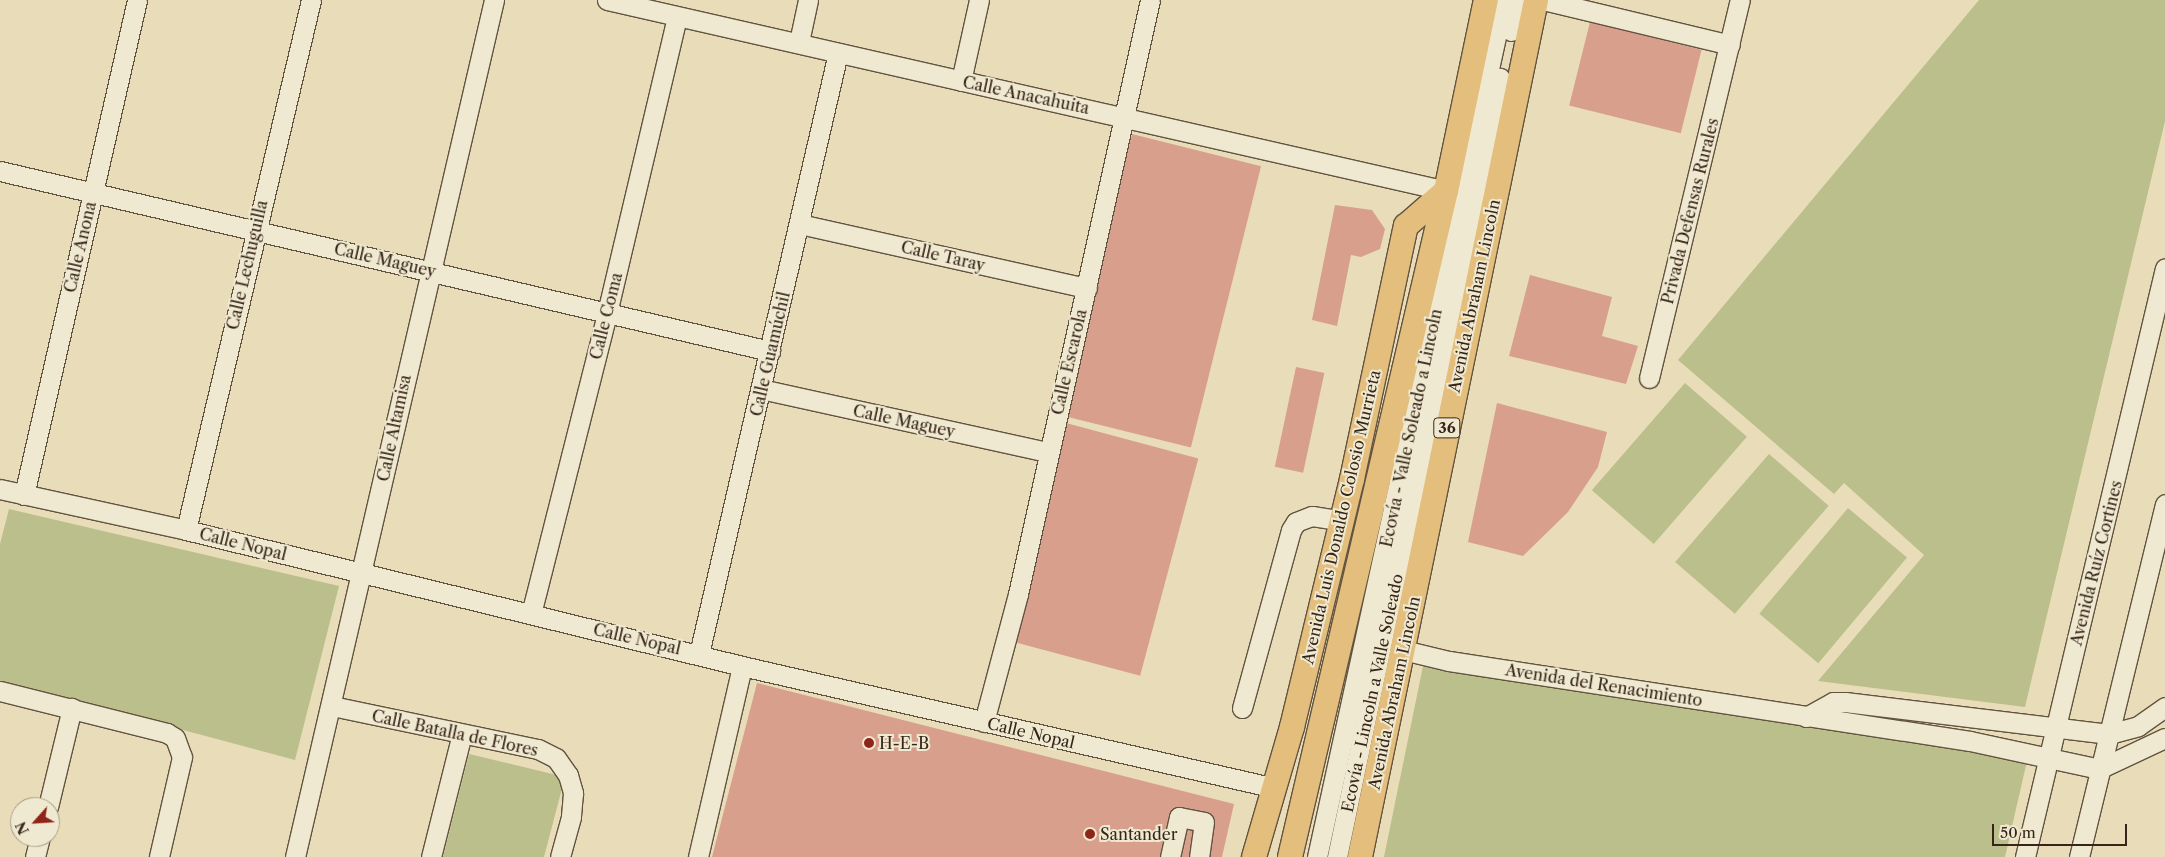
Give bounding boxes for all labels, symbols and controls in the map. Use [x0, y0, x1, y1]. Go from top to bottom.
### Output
street label: Calle Anacahuita [961, 72, 1091, 118]
street label: Privada Defensas Rurales [1658, 116, 1722, 306]
street label: Avenida Abraham Lincoln [1444, 197, 1504, 395]
street label: Calle Lechuguilla [223, 198, 271, 332]
street label: Calle Anona [60, 199, 100, 295]
street label: Calle Taray [899, 237, 987, 275]
street label: Calle Maguey [332, 239, 438, 281]
street label: Calle Coma [586, 271, 626, 361]
street label: Calle Guamúchil [746, 290, 794, 418]
street label: Calle Escarola [1048, 307, 1090, 417]
street label: Ecovía - Valle Soleado a Lincoln [1376, 307, 1446, 549]
street label: Avenida Luis Donaldo Colosio Murrieta [1298, 368, 1384, 666]
street label: Calle Altamisa [373, 373, 415, 483]
street label: Calle Maguey [851, 401, 957, 441]
road number: 36 [1433, 416, 1461, 440]
street label: Avenida Ruíz Cortines [2066, 478, 2126, 648]
street label: Calle Nopal [197, 524, 289, 564]
street label: Ecovía - Lincoln a Valle Soleado [1337, 572, 1407, 814]
street label: Avenida Abraham Lincoln [1364, 594, 1424, 792]
street label: Calle Nopal [591, 620, 683, 658]
street label: Avenida del Renacimiento [1504, 660, 1704, 710]
street label: Calle Batalla de Flores [370, 706, 540, 760]
street label: Calle Nopal [985, 714, 1077, 752]
place label: H-E-B [879, 733, 929, 753]
marker: H-E-B [863, 737, 875, 749]
north arrow [10, 797, 60, 847]
scale bar [1995, 814, 2130, 846]
text: N [12, 819, 33, 838]
text: 50 m [2000, 823, 2036, 842]
place label: Santander [1100, 824, 1178, 844]
marker: Santander [1084, 828, 1096, 840]

